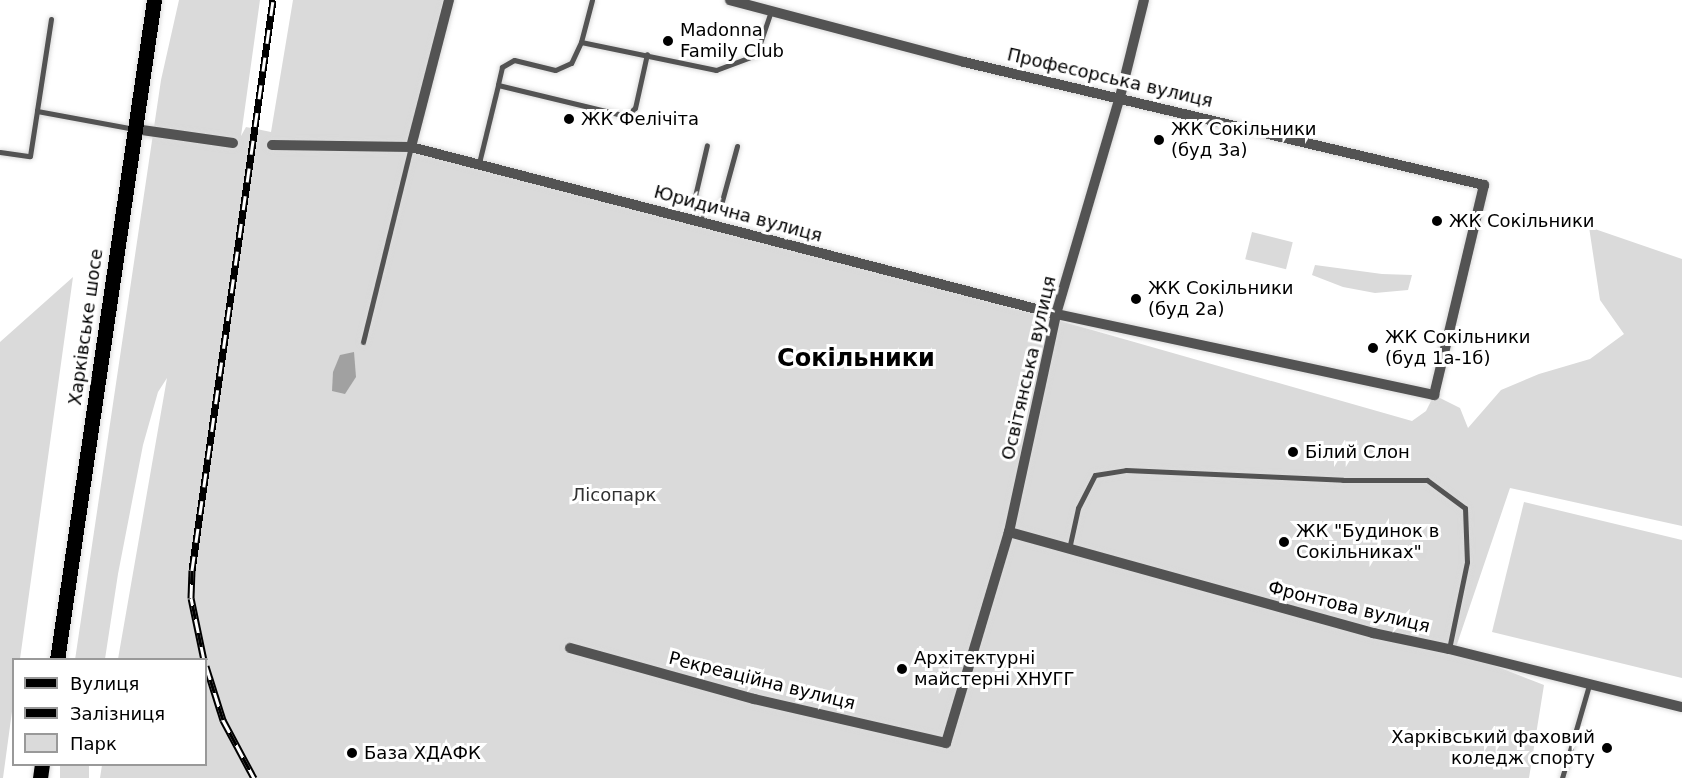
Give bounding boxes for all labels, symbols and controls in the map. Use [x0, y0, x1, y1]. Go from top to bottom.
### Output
place label: Madonna Family Club [680, 20, 784, 63]
marker: Madonna Family Club [661, 34, 675, 48]
street label: Професорська вулиця [1005, 44, 1215, 112]
place label: ЖК Фелічіта [581, 108, 699, 130]
marker: ЖК Фелічіта [562, 112, 576, 126]
place label: ЖК Сокільники (буд 3а) [1171, 119, 1316, 162]
marker: ЖК Сокільники (буд 3а) [1152, 133, 1166, 147]
street label: Юридична вулиця [651, 181, 825, 247]
place label: ЖК Сокільники [1449, 210, 1594, 232]
marker: ЖК Сокільники [1430, 214, 1444, 228]
street label: Харківське шосе [64, 247, 108, 407]
street label: Освітянська вулиця [997, 274, 1061, 462]
place label: ЖК Сокільники (буд 2а) [1148, 278, 1293, 320]
marker: ЖК Сокільники (буд 2а) [1129, 292, 1143, 306]
place label: ЖК Сокільники (буд 1а-1б) [1385, 327, 1530, 370]
marker: ЖК Сокільники (буд 1а-1б) [1366, 341, 1380, 355]
district label: Сокільники [777, 345, 935, 373]
place label: Білий Слон [1305, 441, 1410, 463]
marker: Білий Слон [1286, 445, 1300, 459]
park label: Лісопарк [572, 484, 656, 506]
place label: ЖК "Будинок в Сокільниках" [1296, 521, 1439, 564]
marker: ЖК "Будинок в Сокільниках" [1277, 535, 1291, 549]
street label: Фронтова вулиця [1266, 576, 1432, 638]
street label: Рекреаційна вулиця [667, 647, 857, 715]
place label: Архітектурні майстерні ХНУГГ [914, 648, 1074, 690]
legend [12, 658, 207, 766]
marker: Архітектурні майстерні ХНУГГ [895, 662, 909, 676]
text: Вулиця [70, 673, 139, 694]
text: Залізниця [70, 703, 165, 724]
place label: Харківський фаховий коледж спорту [1391, 727, 1595, 770]
text: Парк [70, 733, 117, 754]
marker: Харківський фаховий коледж спорту [1600, 741, 1614, 755]
place label: База ХДАФК [364, 742, 481, 764]
marker: База ХДАФК [345, 746, 359, 760]

